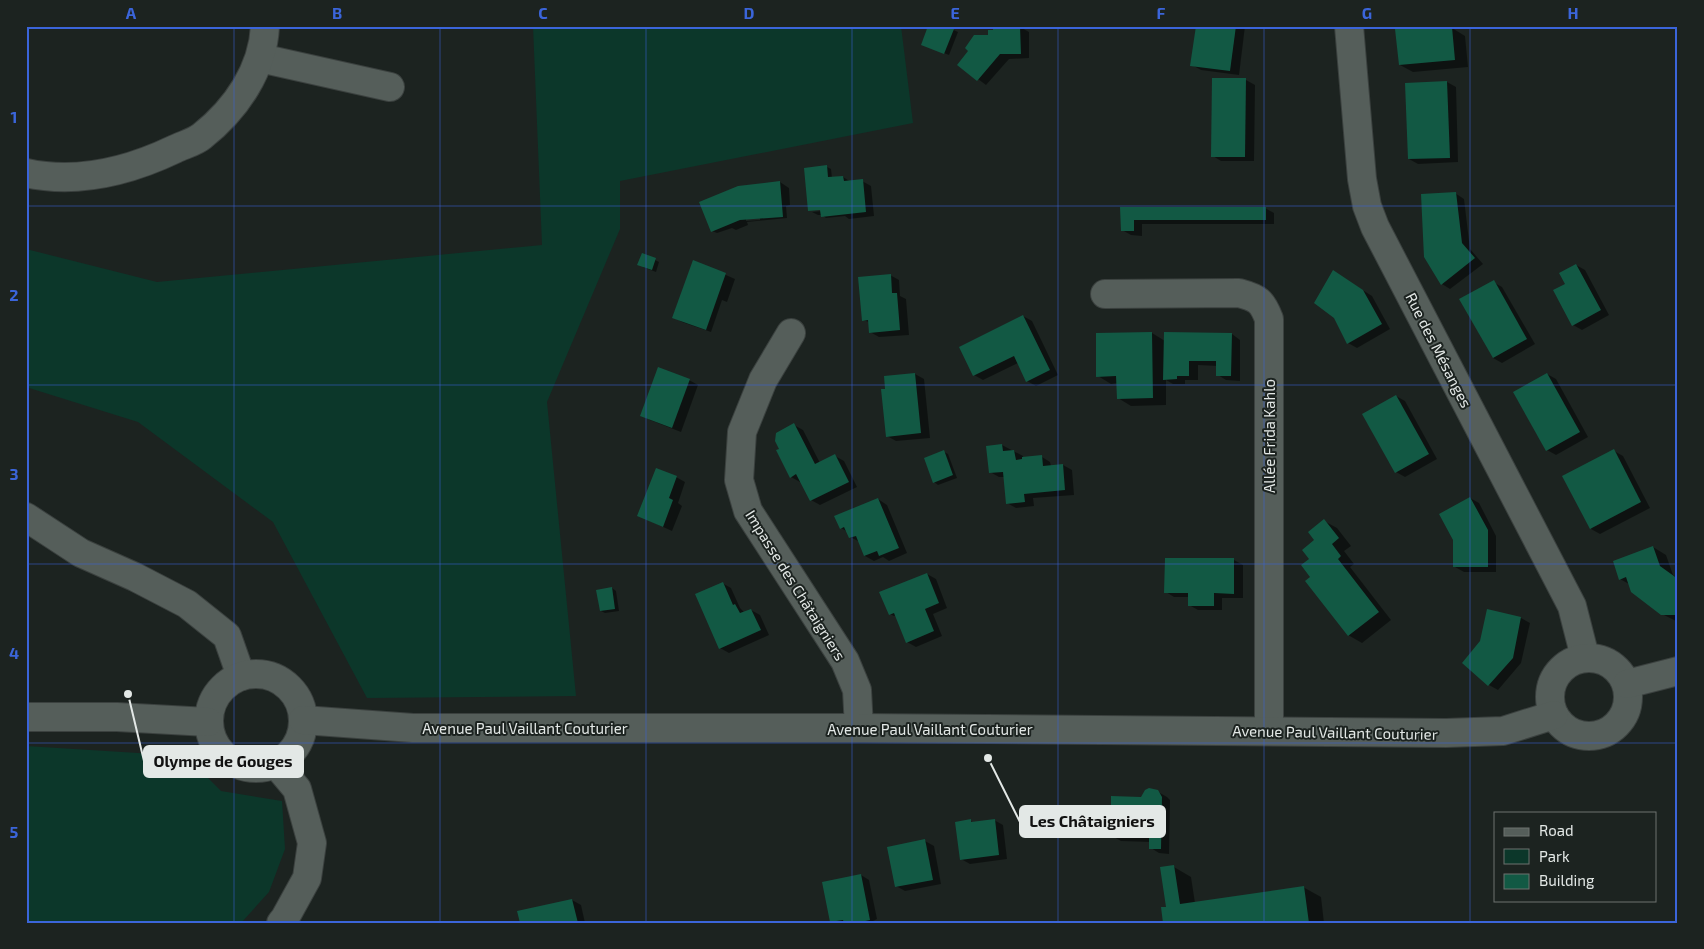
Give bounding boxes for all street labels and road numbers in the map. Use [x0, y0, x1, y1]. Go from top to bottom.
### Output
street label: Rue des Mésanges [1402, 290, 1476, 410]
street label: Allée Frida Kahlo [1260, 379, 1278, 493]
street label: Impasse des Châtaigniers [742, 506, 850, 664]
street label: Avenue Paul Vaillant Couturier [422, 719, 628, 737]
street label: Avenue Paul Vaillant Couturier [827, 720, 1033, 738]
street label: Avenue Paul Vaillant Couturier [1232, 721, 1438, 743]

